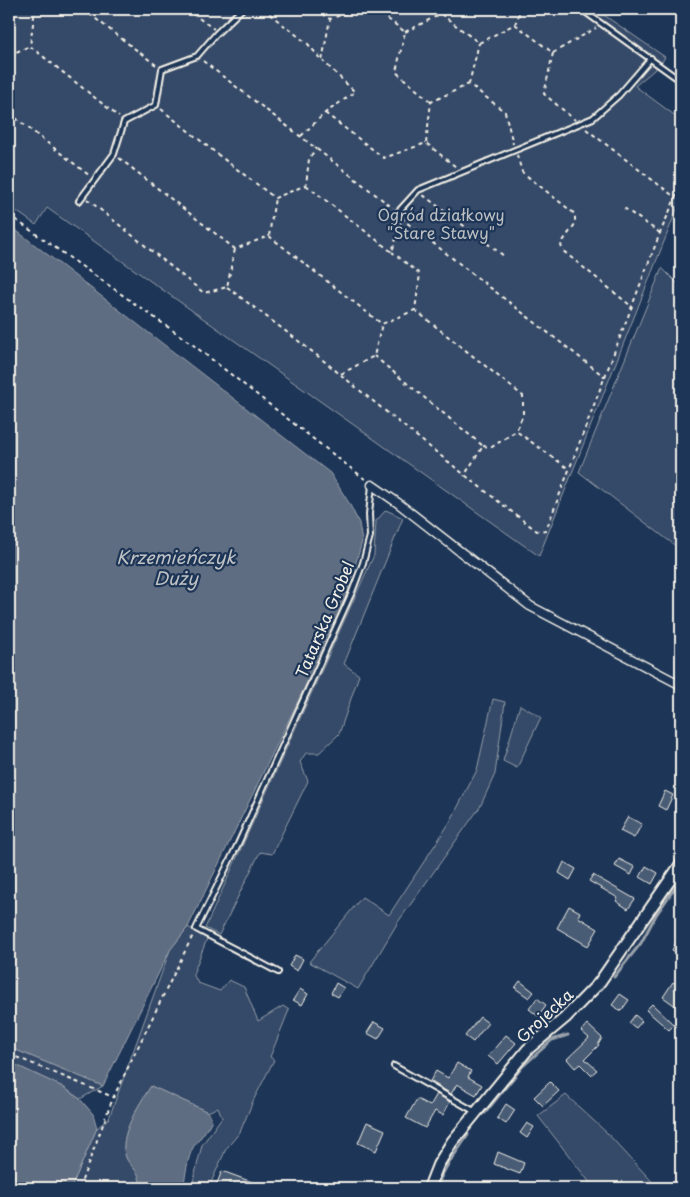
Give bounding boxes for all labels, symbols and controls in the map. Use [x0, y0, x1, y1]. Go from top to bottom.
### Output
park label: Ogród działkowy "Stare Stawy" [377, 202, 505, 244]
water label: Krzemieńczyk Duży [116, 543, 236, 591]
street label: Tatarska Grobel [289, 557, 359, 681]
street label: Grojecka [510, 982, 578, 1048]

